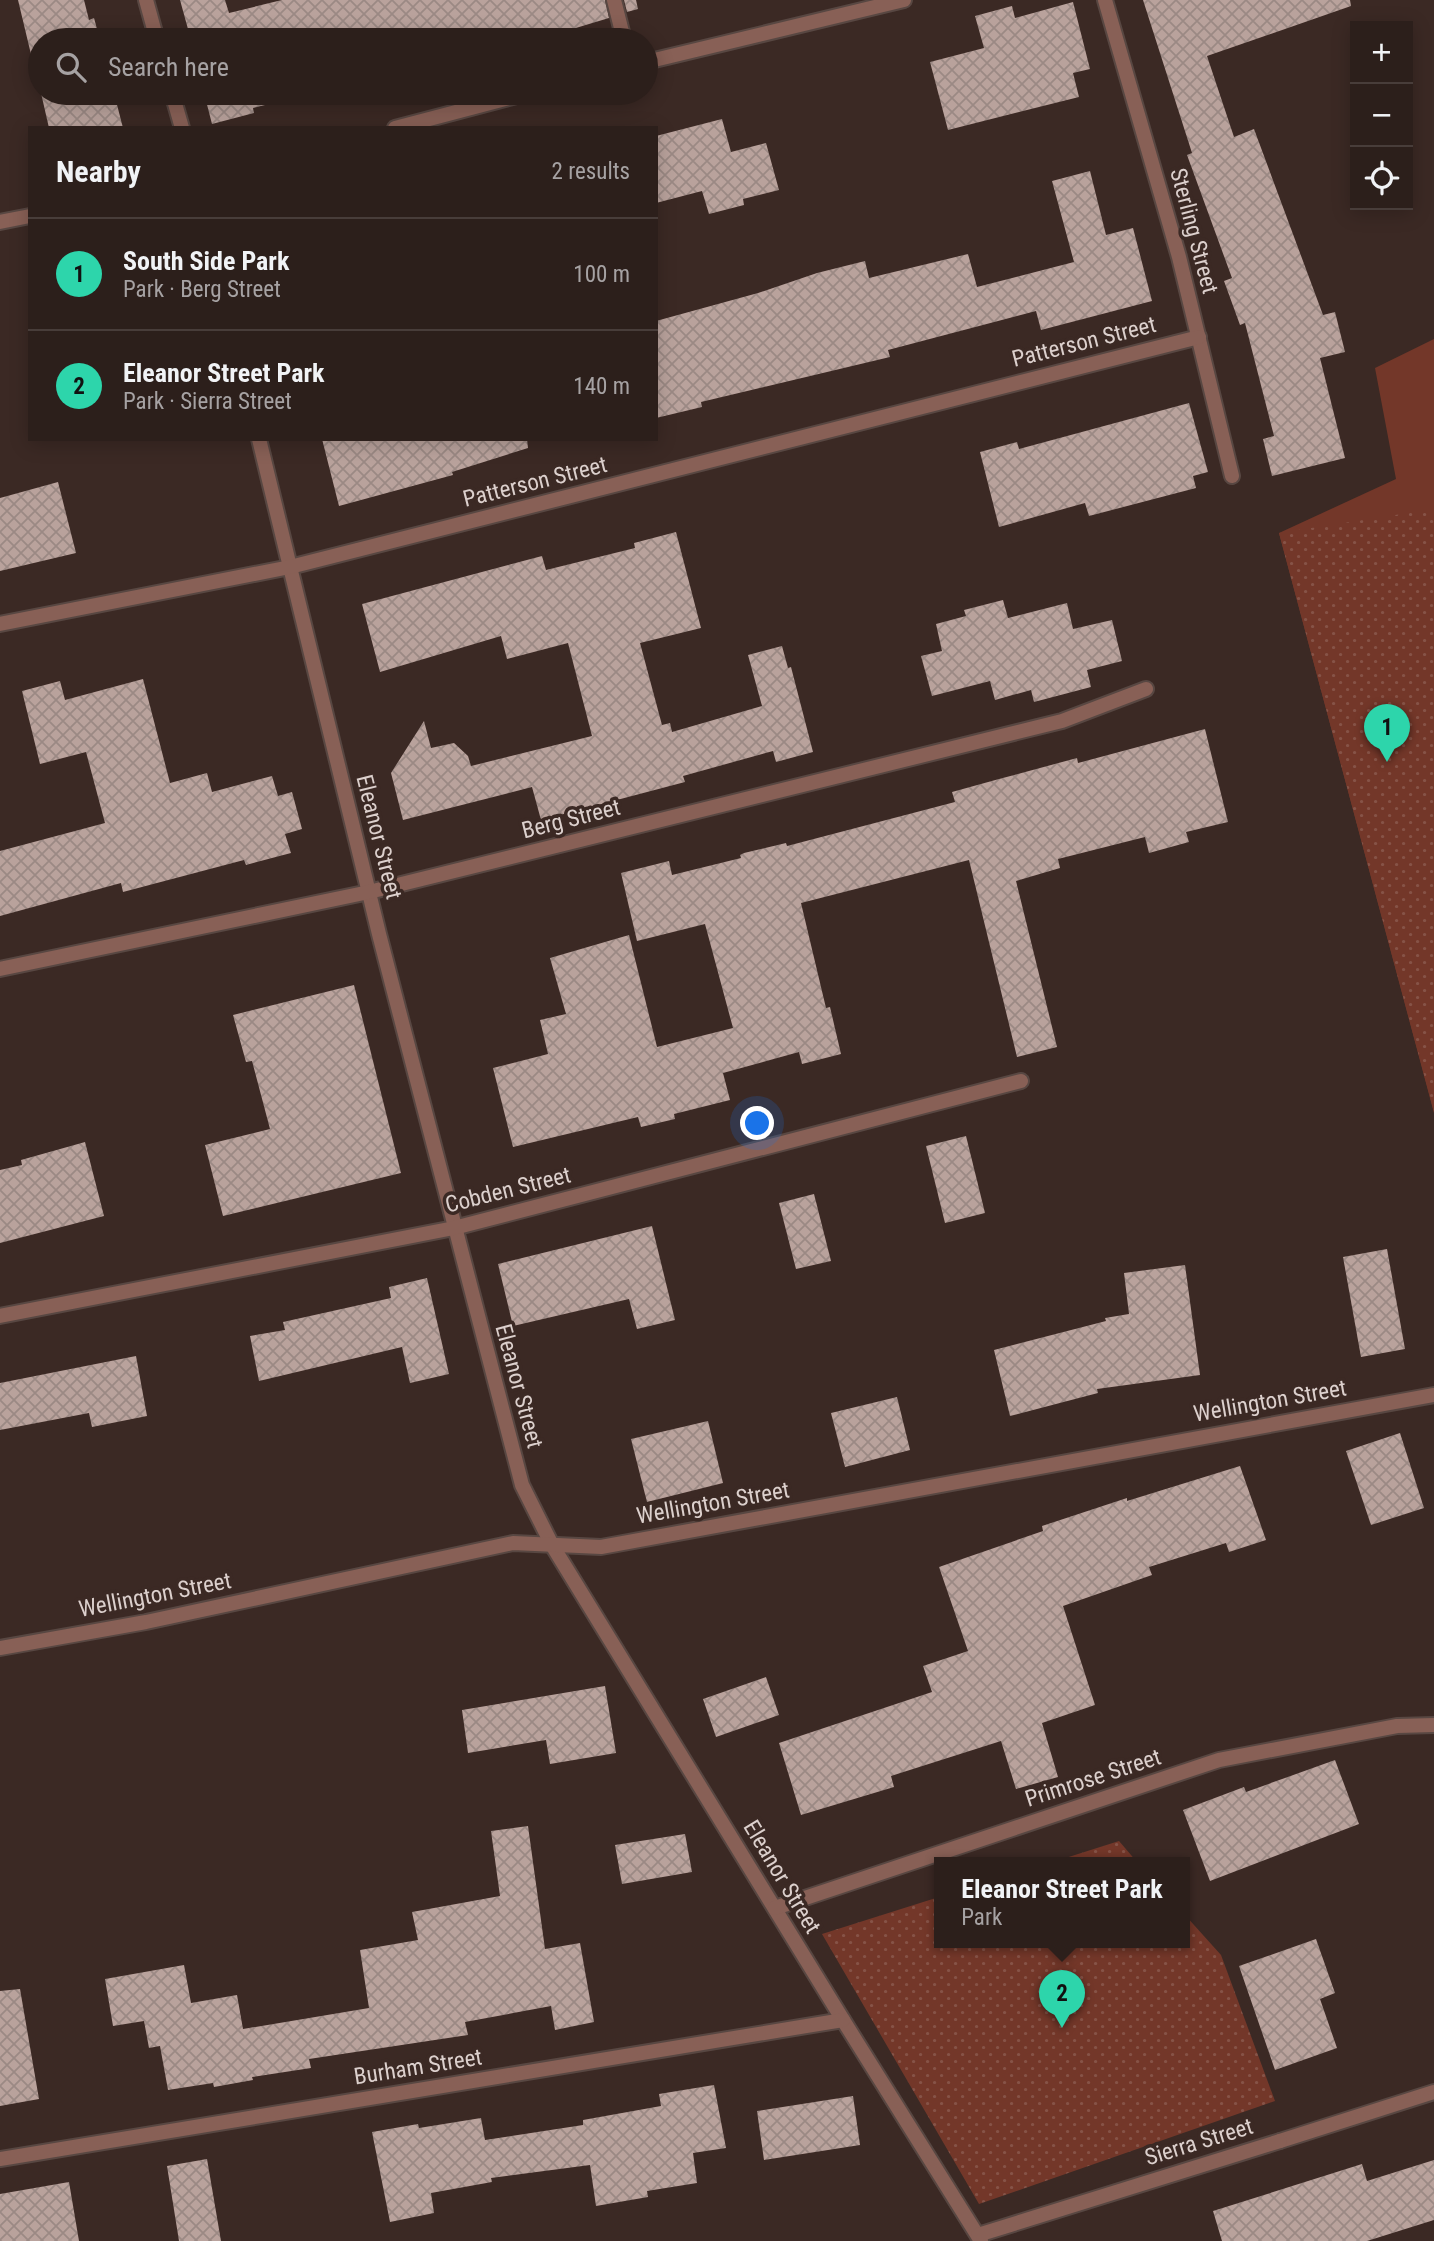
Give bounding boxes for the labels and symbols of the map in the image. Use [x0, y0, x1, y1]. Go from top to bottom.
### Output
street label: Sterling Street [1164, 165, 1224, 297]
street label: Patterson Street [1009, 311, 1159, 373]
street label: Patterson Street [460, 451, 610, 513]
pin: 1 [1364, 704, 1410, 762]
street label: Eleanor Street [350, 772, 408, 902]
street label: Berg Street [519, 794, 623, 844]
your location [740, 1106, 774, 1140]
street label: Cobden Street [442, 1161, 574, 1219]
street label: Eleanor Street [489, 1321, 549, 1451]
street label: Wellington Street [1191, 1374, 1349, 1428]
street label: Wellington Street [634, 1476, 792, 1530]
street label: Wellington Street [76, 1567, 234, 1623]
street label: Primrose Street [1022, 1743, 1164, 1813]
street label: Eleanor Street [738, 1815, 826, 1939]
pin: 2 [1039, 1970, 1085, 2028]
street label: Burham Street [352, 2044, 484, 2090]
street label: Sierra Street [1142, 2113, 1256, 2171]

